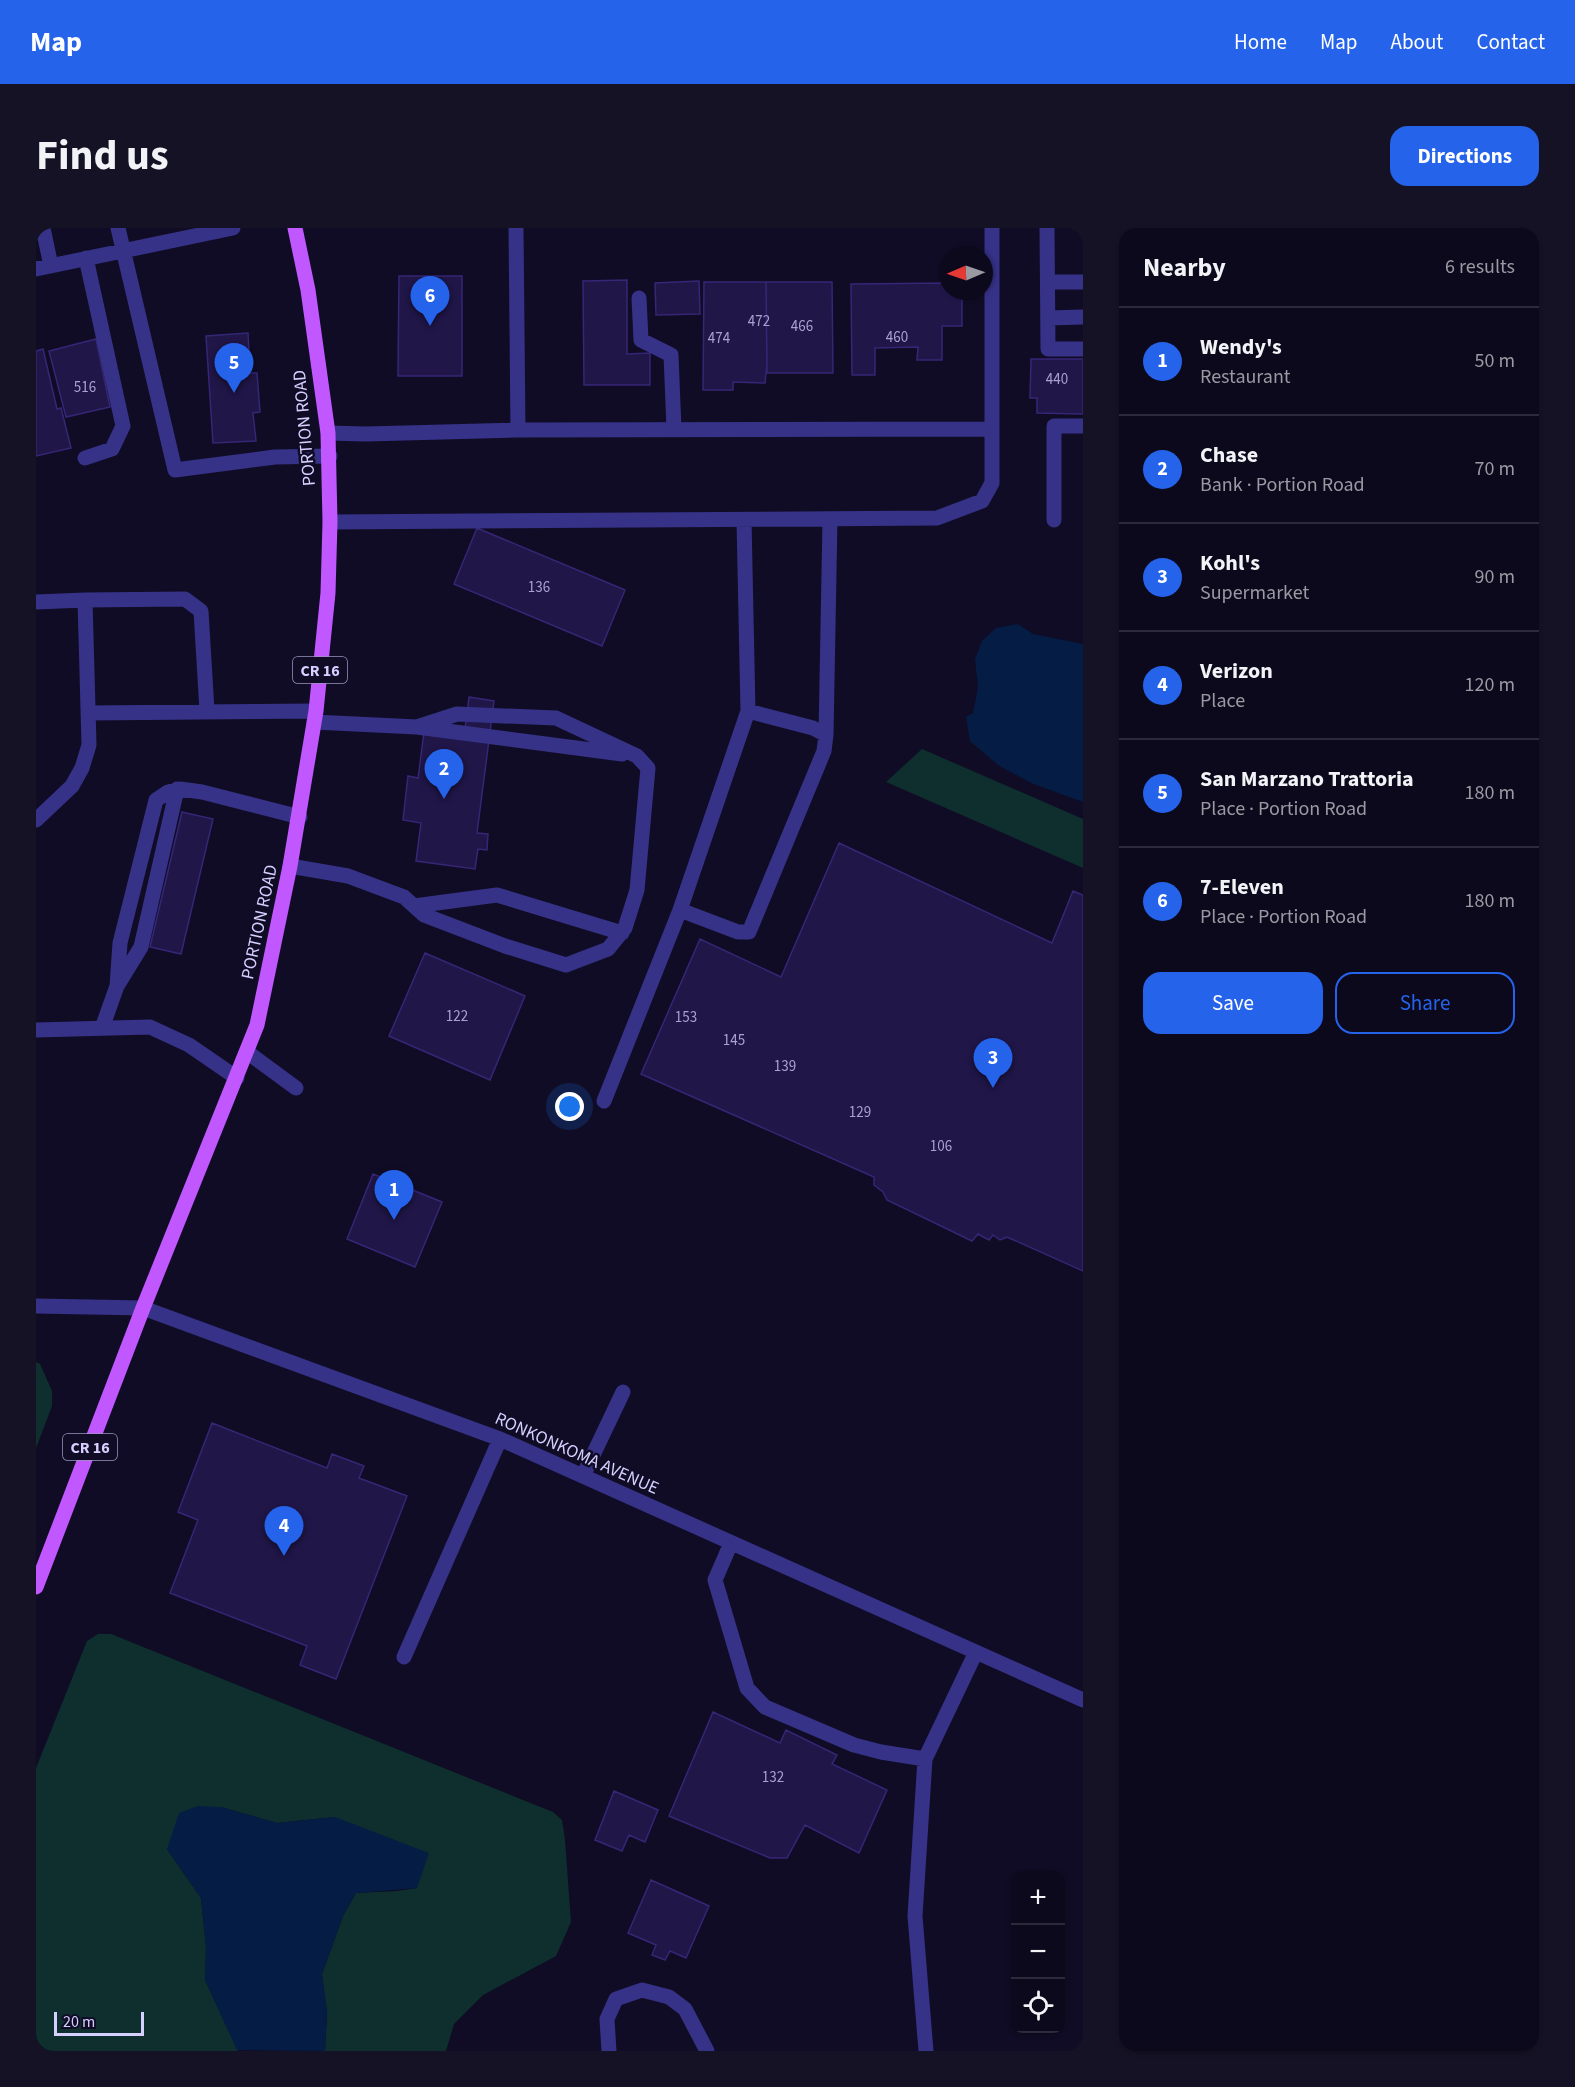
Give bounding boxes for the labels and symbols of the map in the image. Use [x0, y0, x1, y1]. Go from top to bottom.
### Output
north arrow [939, 246, 993, 300]
pin: 6 [410, 276, 450, 326]
house number: 472 [748, 311, 770, 332]
house number: 466 [791, 316, 813, 337]
house number: 460 [886, 327, 908, 348]
house number: 474 [708, 328, 731, 349]
pin: 5 [214, 344, 254, 393]
street label: PORTION ROAD [287, 369, 322, 487]
house number: 440 [1046, 369, 1068, 390]
house number: 516 [74, 377, 96, 398]
house number: 136 [528, 577, 550, 598]
road number: CR 16 [293, 657, 347, 683]
pin: 2 [424, 750, 464, 799]
street label: PORTION ROAD [235, 862, 284, 982]
house number: 122 [446, 1006, 468, 1027]
house number: 153 [675, 1007, 697, 1028]
house number: 145 [723, 1030, 745, 1051]
pin: 3 [974, 1038, 1012, 1088]
house number: 139 [774, 1056, 796, 1077]
your location [555, 1092, 584, 1121]
house number: 129 [849, 1102, 871, 1123]
house number: 106 [930, 1136, 952, 1157]
pin: 1 [374, 1170, 414, 1220]
street label: RONKONKOMA AVENUE [491, 1406, 663, 1501]
road number: CR 16 [63, 1434, 117, 1460]
pin: 4 [264, 1506, 304, 1556]
house number: 132 [762, 1767, 784, 1788]
scale bar [54, 2009, 144, 2036]

